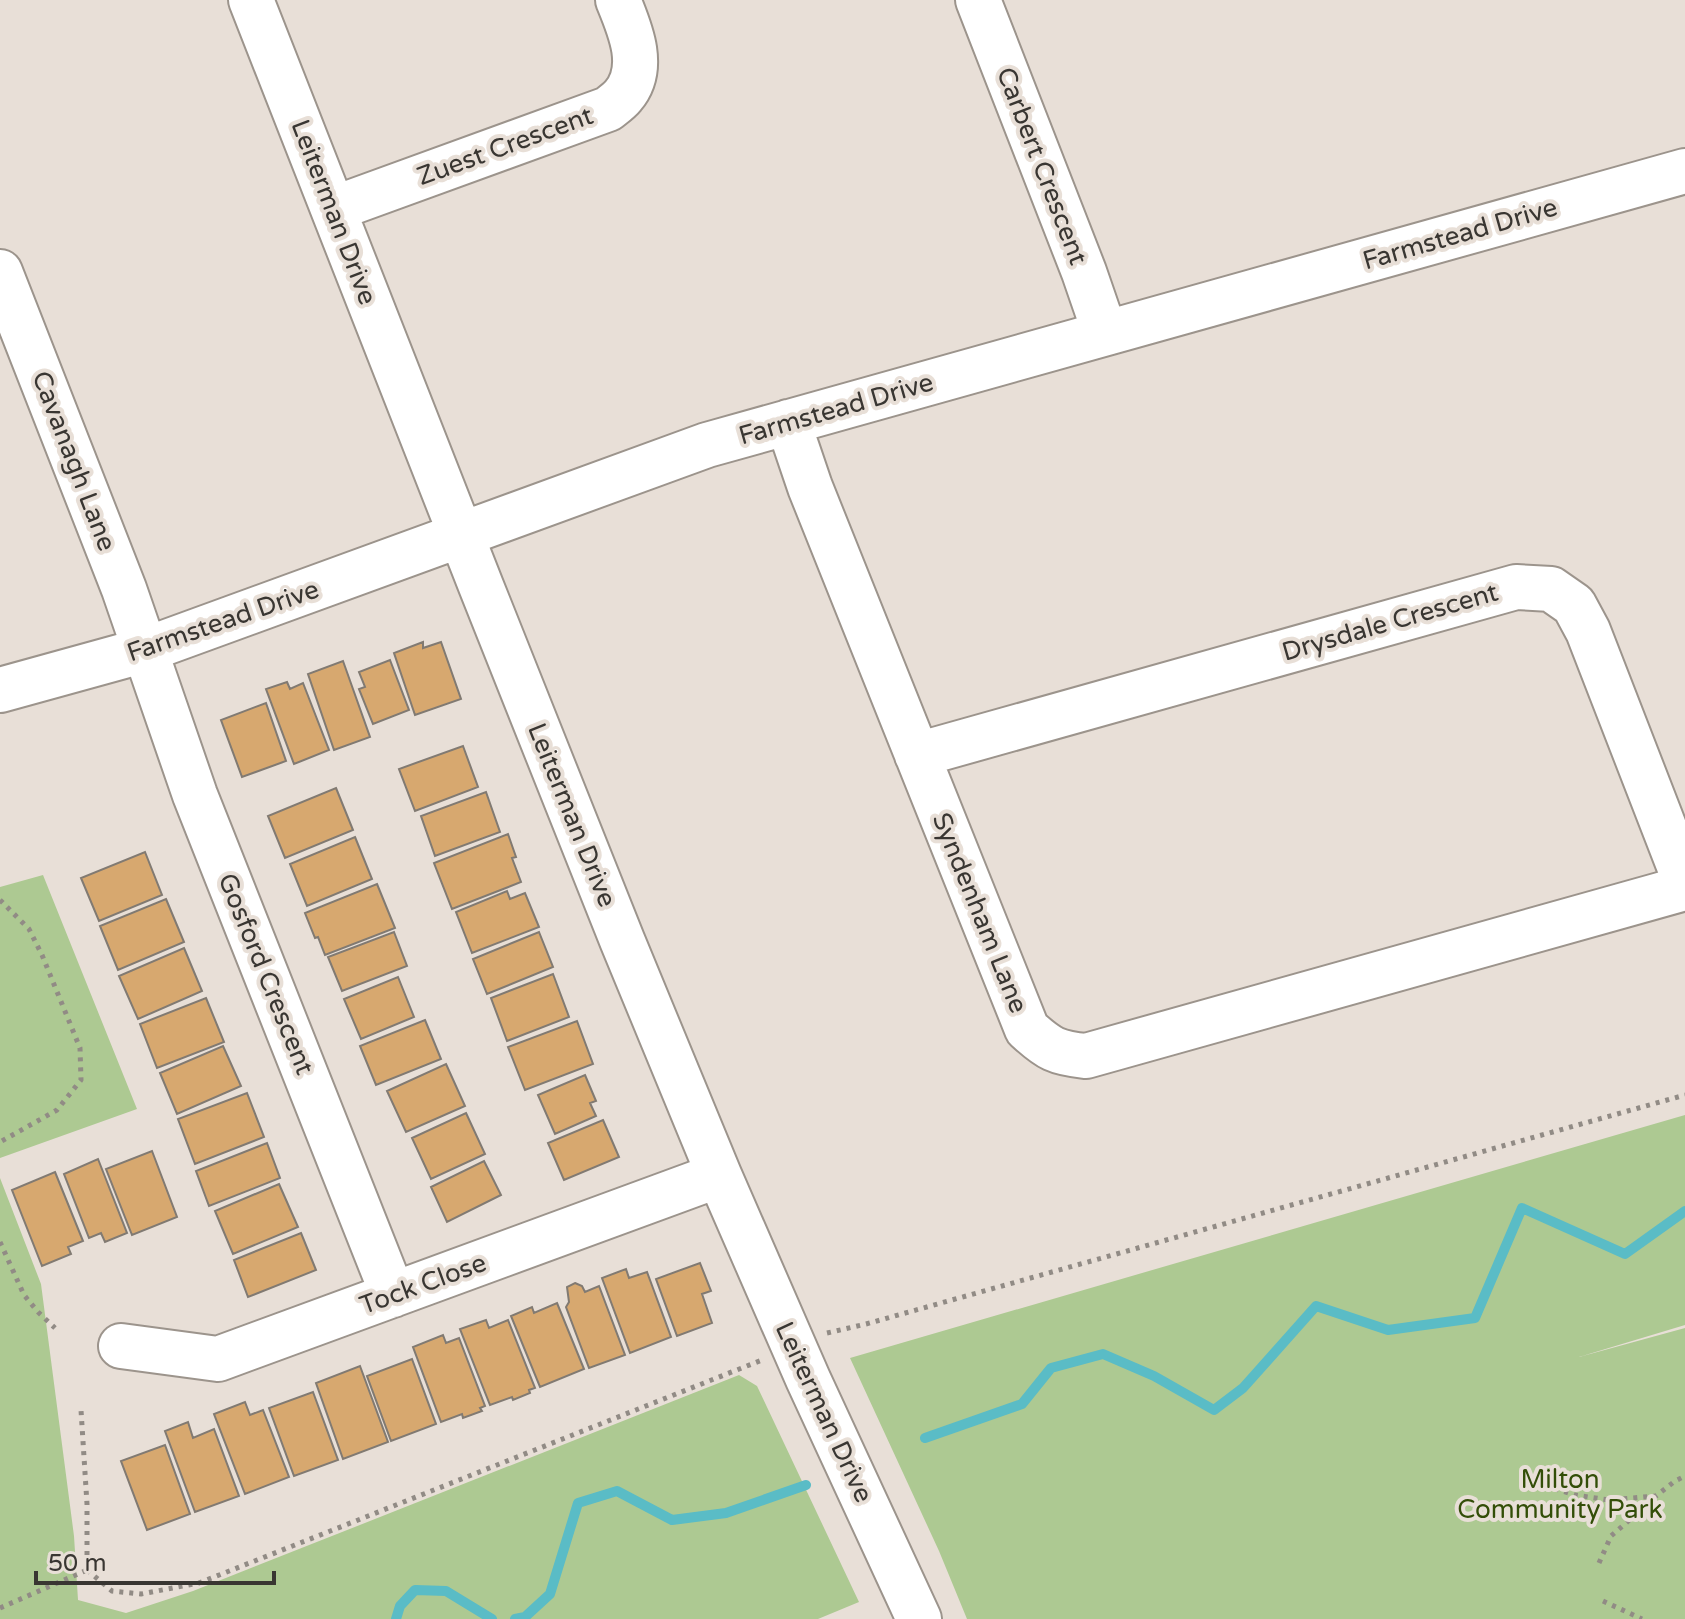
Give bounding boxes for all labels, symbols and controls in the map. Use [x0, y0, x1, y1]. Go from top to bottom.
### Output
street label: Carbert Crescent [990, 63, 1094, 269]
street label: Zuest Crescent [413, 100, 597, 192]
street label: Leiterman Drive [284, 115, 384, 309]
street label: Farmstead Drive [1359, 191, 1561, 277]
street label: Farmstead Drive [735, 366, 937, 452]
street label: Cavanagh Lane [25, 367, 123, 555]
street label: Farmstead Drive [123, 574, 323, 668]
street label: Drysdale Crescent [1278, 576, 1502, 668]
street label: Leiterman Drive [521, 718, 623, 912]
street label: Syndenham Lane [926, 808, 1034, 1018]
street label: Gosford Crescent [211, 869, 321, 1079]
street label: Tock Close [356, 1247, 490, 1321]
street label: Leiterman Drive [769, 1317, 879, 1507]
park label: Milton Community Park [1457, 1464, 1663, 1525]
scale bar [36, 1535, 274, 1585]
text: 50 m [48, 1549, 106, 1578]

